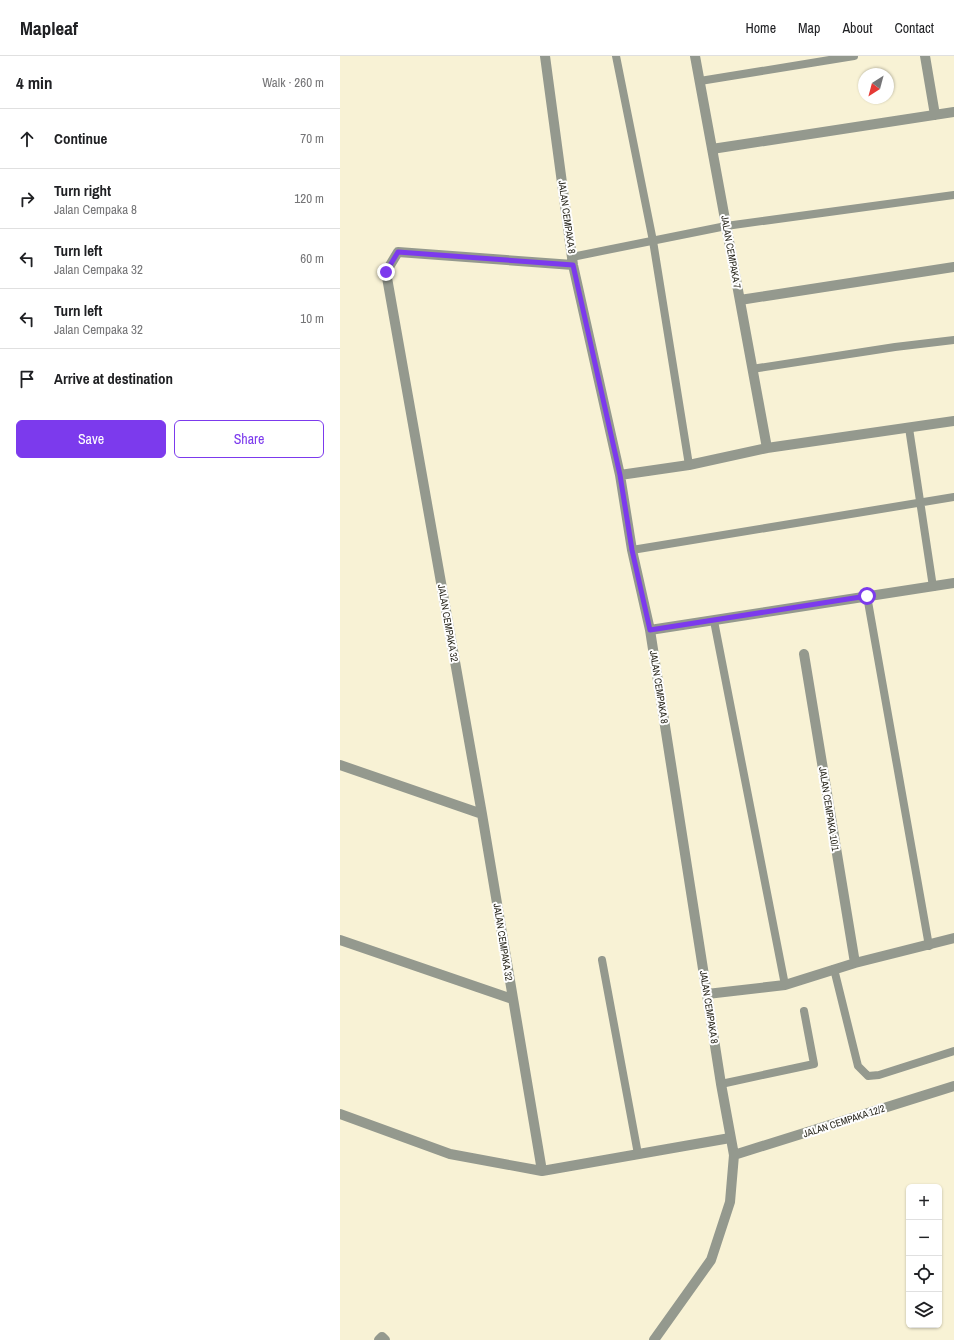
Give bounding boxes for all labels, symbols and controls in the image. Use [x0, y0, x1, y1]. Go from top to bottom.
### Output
text: Mapleaf [20, 15, 78, 41]
text: Home [745, 19, 776, 37]
text: Map [798, 19, 820, 37]
text: About [842, 19, 872, 37]
text: Contact [894, 19, 934, 37]
north arrow [858, 68, 894, 104]
text: 4 min [16, 71, 52, 94]
text: Walk · 260 m [262, 74, 324, 91]
icon: ahead [16, 128, 38, 150]
text: Continue [54, 128, 107, 149]
text: 70 m [300, 130, 324, 147]
text: Turn right [54, 180, 111, 201]
street label: JALAN CEMPAKA 8 [555, 180, 579, 255]
icon: right [16, 188, 38, 210]
text: 120 m [294, 190, 324, 207]
text: Jalan Cempaka 8 [54, 201, 137, 218]
street label: JALAN CEMPAKA 7 [718, 215, 744, 290]
text: Turn left [54, 240, 102, 261]
icon: left [16, 248, 38, 270]
text: 60 m [300, 250, 324, 267]
text: Jalan Cempaka 32 [54, 261, 143, 278]
route end [377, 263, 395, 281]
text: Turn left [54, 300, 102, 321]
icon: left [16, 308, 38, 330]
text: 10 m [300, 310, 324, 327]
text: Jalan Cempaka 32 [54, 321, 143, 338]
icon: arrive [16, 368, 38, 390]
text: Arrive at destination [54, 368, 173, 389]
button: Save [16, 420, 166, 458]
button: Share [174, 420, 324, 458]
street label: JALAN CEMPAKA 32 [435, 583, 461, 663]
route start [858, 587, 876, 605]
street label: JALAN CEMPAKA 8 [647, 650, 671, 725]
street label: JALAN CEMPAKA 10/1 [816, 766, 842, 852]
street label: JALAN CEMPAKA 32 [490, 902, 516, 982]
street label: JALAN CEMPAKA 8 [697, 970, 721, 1045]
street label: JALAN CEMPAKA 12/2 [802, 1102, 887, 1140]
map controls [906, 1184, 942, 1328]
button: + [906, 1184, 942, 1220]
button: − [906, 1220, 942, 1256]
button: locate [906, 1256, 942, 1292]
button: layers [906, 1292, 942, 1328]

